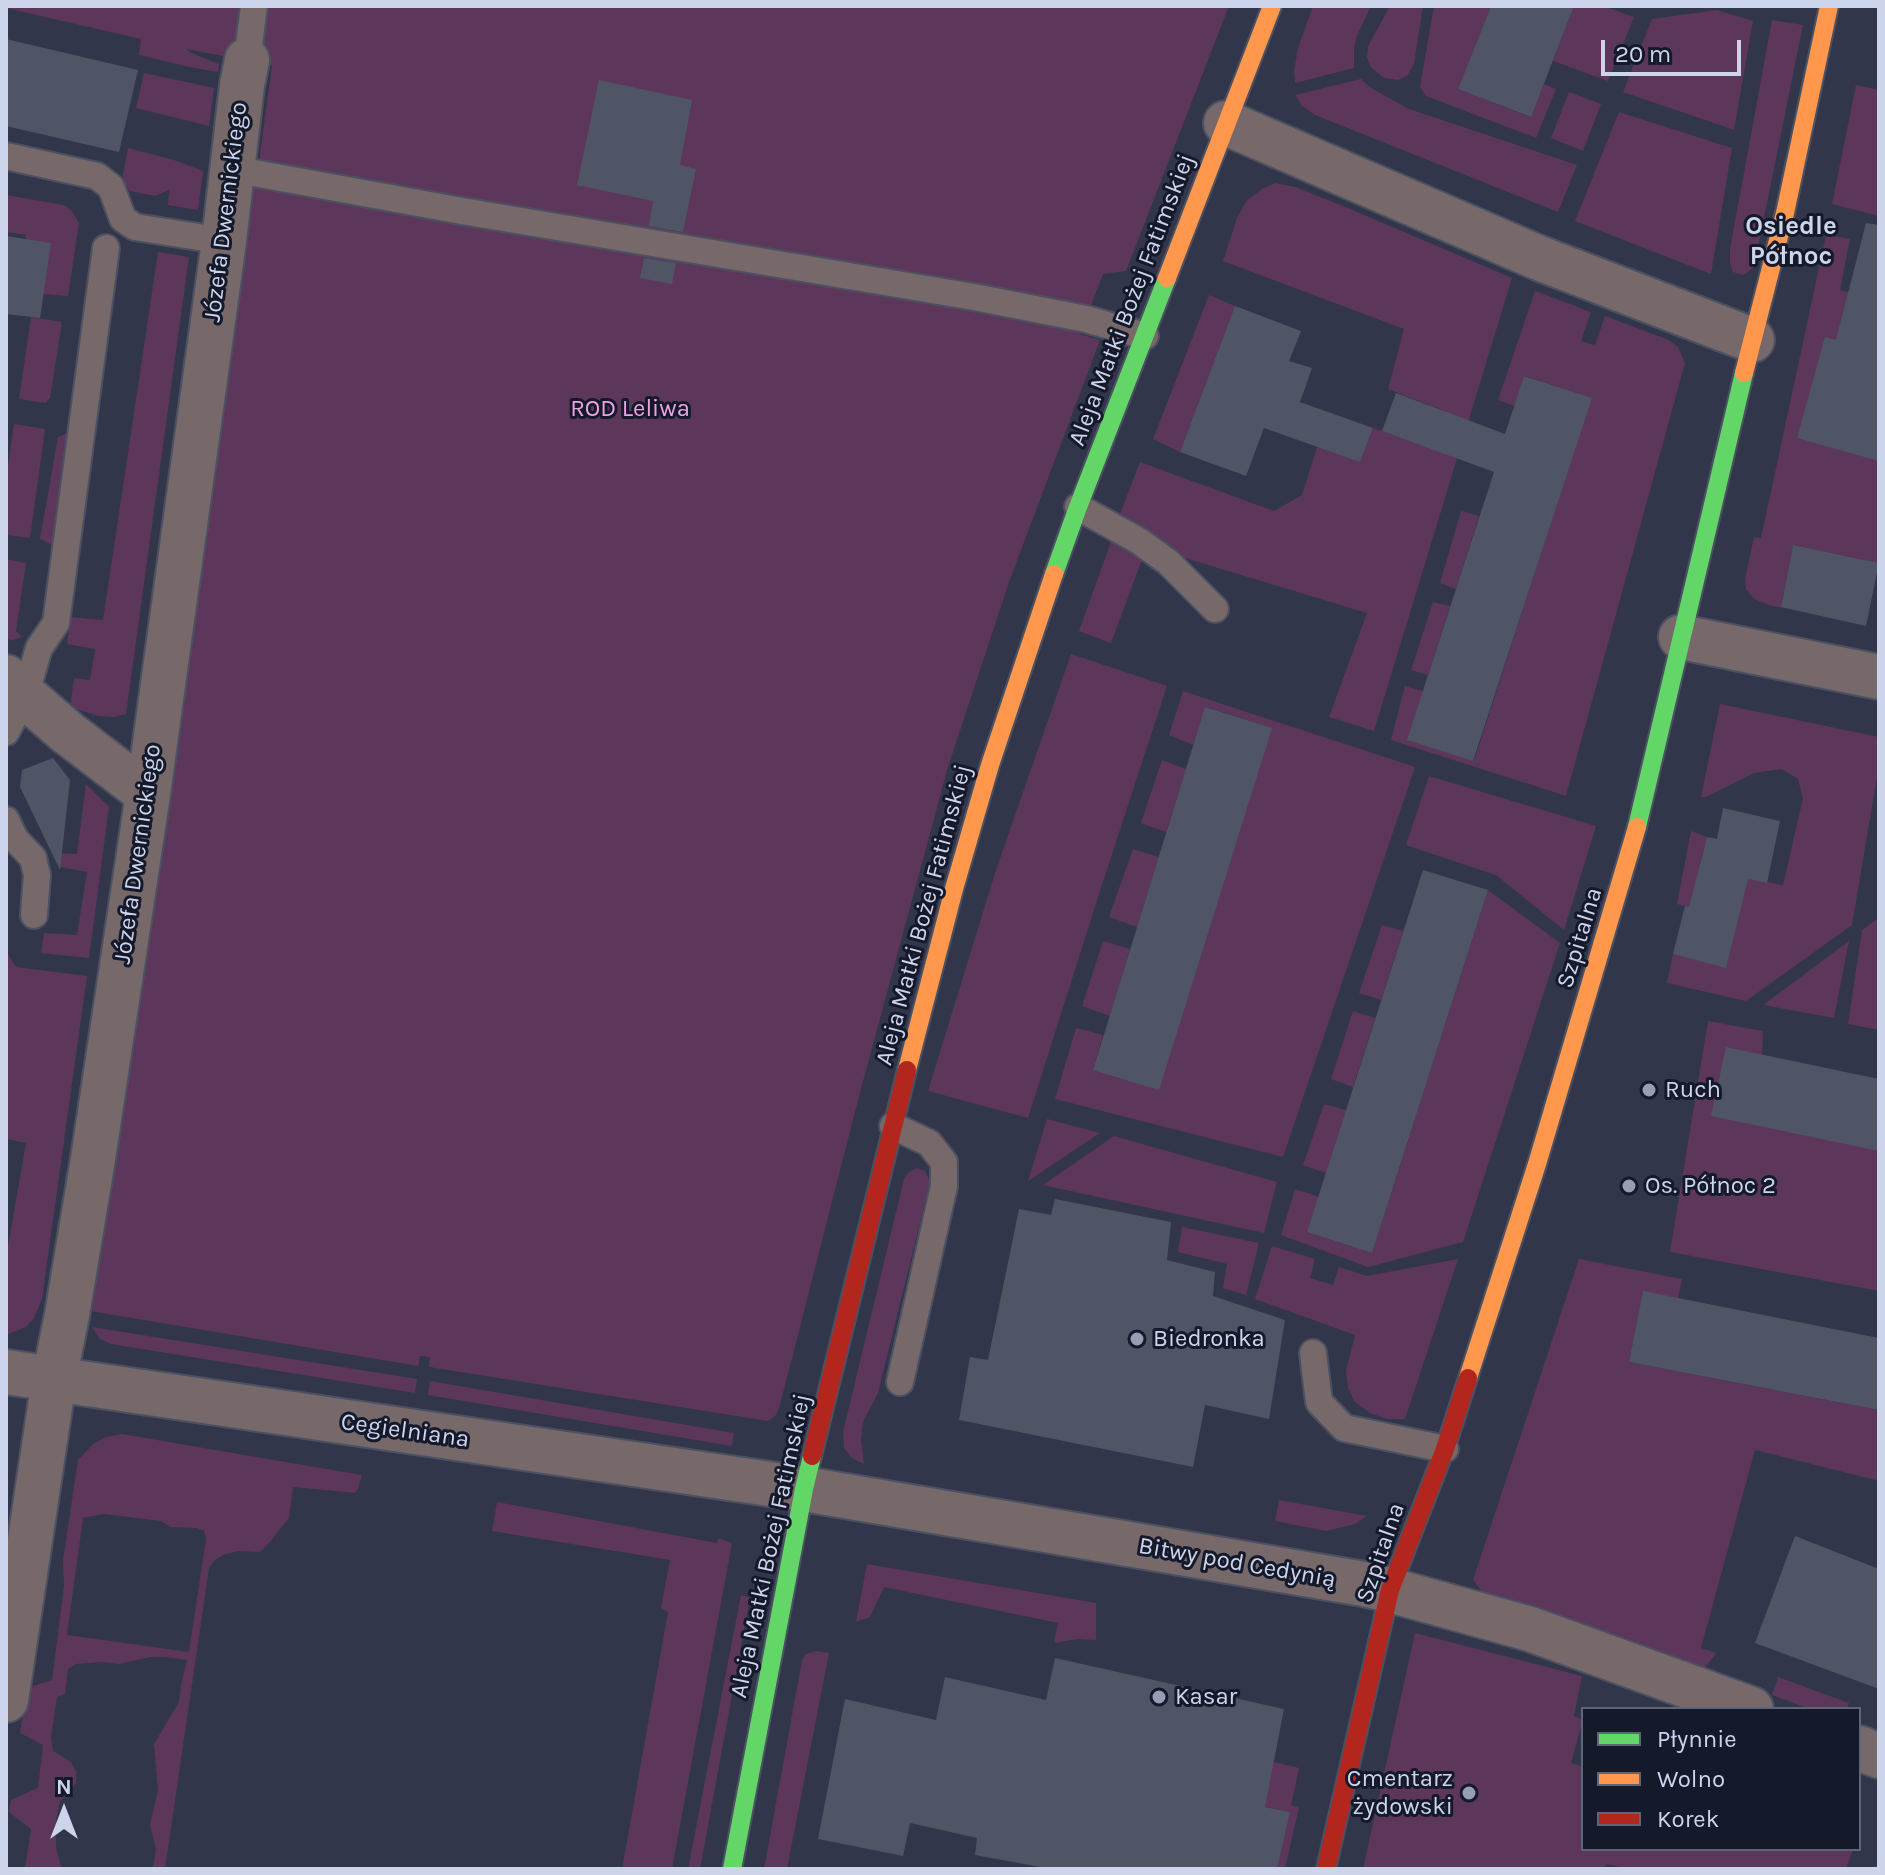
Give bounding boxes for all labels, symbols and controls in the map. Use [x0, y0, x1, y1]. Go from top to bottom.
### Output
scale bar [1605, 24, 1745, 74]
text: 20 m [1615, 40, 1671, 68]
street label: Józefa Dwernickiego [198, 100, 254, 324]
street label: Aleja Matki Bożej Fatimskiej [1063, 150, 1201, 450]
district label: Osiedle Północ [1745, 211, 1837, 272]
park label: ROD Leliwa [570, 395, 690, 423]
street label: Józefa Dwernickiego [108, 742, 168, 966]
street label: Aleja Matki Bożej Fatimskiej [870, 761, 978, 1069]
street label: Szpitalna [1551, 884, 1609, 992]
place label: Ruch [1665, 1076, 1721, 1104]
marker: Ruch [1640, 1081, 1658, 1099]
place label: Os. Północ 2 [1645, 1172, 1776, 1200]
marker: Os. Północ 2 [1620, 1177, 1638, 1195]
place label: Biedronka [1153, 1325, 1265, 1353]
marker: Biedronka [1128, 1330, 1146, 1348]
street label: Aleja Matki Bożej Fatimskiej [725, 1391, 817, 1701]
street label: Cegielniana [339, 1408, 471, 1454]
street label: Szpitalna [1350, 1499, 1412, 1607]
street label: Bitwy pod Cedynią [1136, 1531, 1338, 1595]
place label: Kasar [1175, 1683, 1237, 1711]
marker: Kasar [1150, 1688, 1168, 1706]
legend [1581, 1707, 1861, 1851]
text: Płynnie [1657, 1725, 1737, 1753]
place label: Cmentarz żydowski [1347, 1765, 1453, 1821]
text: Wolno [1657, 1765, 1725, 1793]
north arrow [24, 1771, 104, 1851]
text: N [56, 1774, 72, 1800]
marker: Cmentarz żydowski [1460, 1784, 1478, 1802]
text: Korek [1657, 1805, 1719, 1833]

